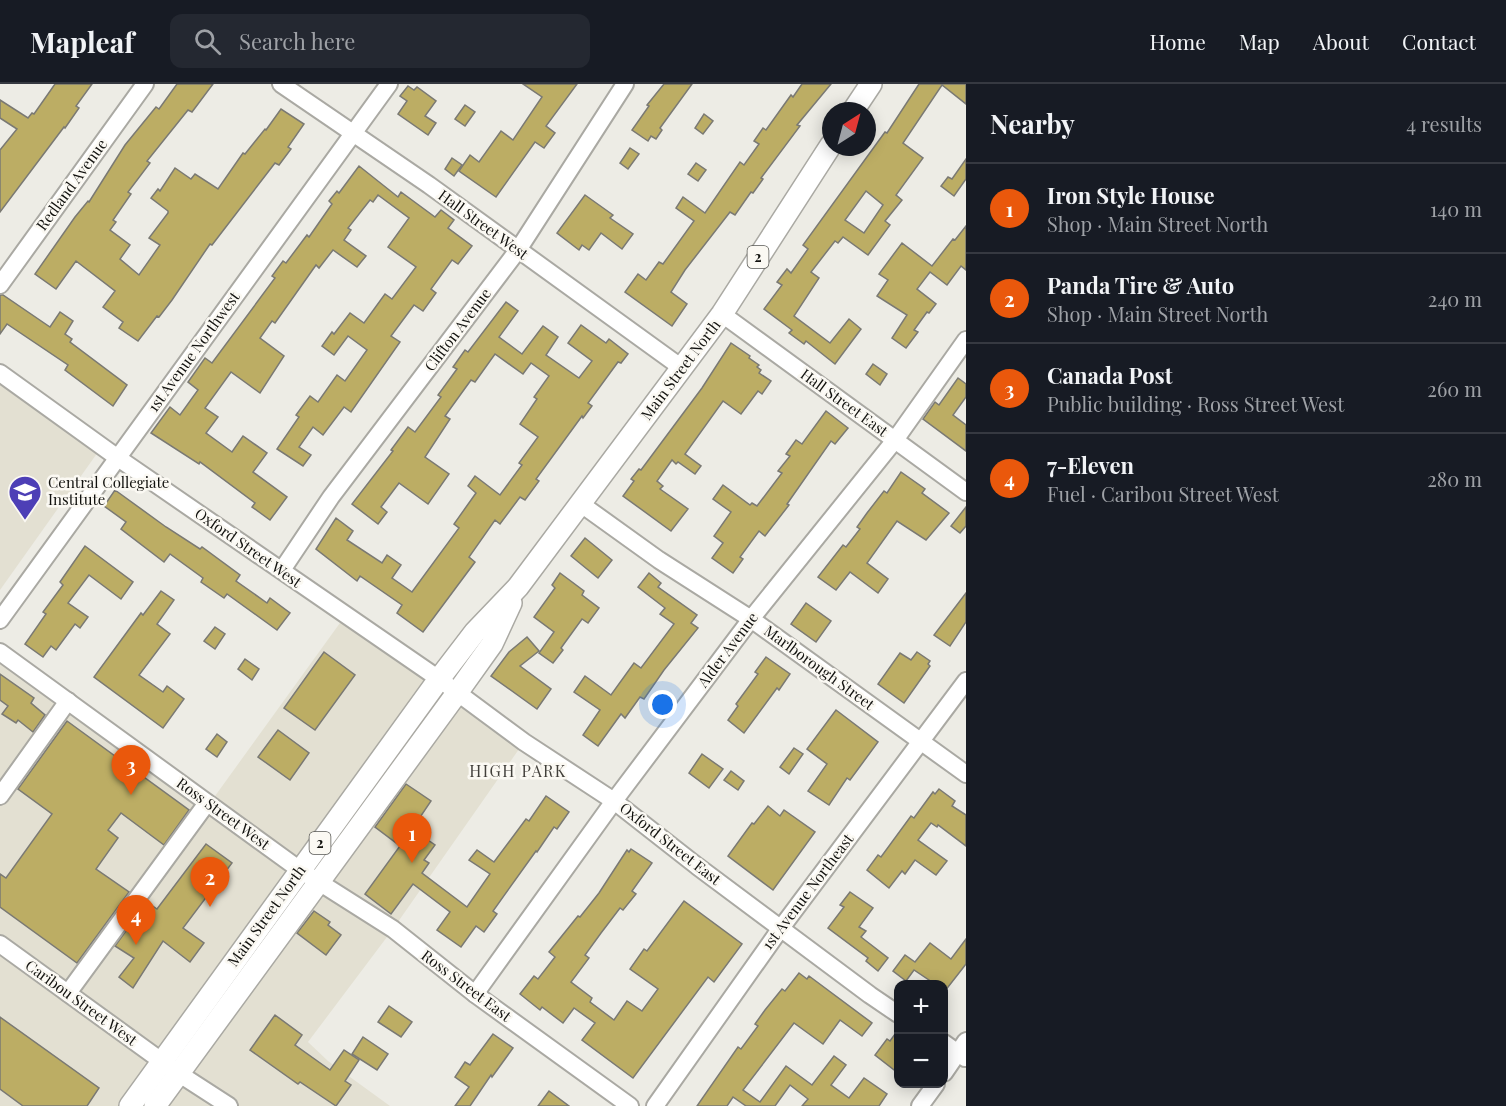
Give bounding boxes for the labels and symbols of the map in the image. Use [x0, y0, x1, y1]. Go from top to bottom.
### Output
north arrow [822, 102, 876, 156]
street label: Redland Avenue [31, 135, 111, 234]
street label: Hall Street West [435, 185, 533, 264]
road number: 2 [748, 246, 768, 268]
street label: Clifton Avenue [419, 284, 495, 375]
street label: 1st Avenue Northwest [143, 287, 244, 416]
street label: Main Street North [636, 315, 725, 424]
street label: Hall Street East [797, 364, 893, 441]
place label: Central Collegiate Institute [48, 472, 169, 509]
school or university icon: Central Collegiate Institute [7, 474, 43, 521]
street label: Oxford Street West [191, 503, 306, 592]
street label: Alder Avenue [692, 608, 762, 692]
street label: Marlborough Street [760, 620, 879, 714]
your location [648, 690, 677, 719]
pin: 3 [112, 746, 150, 795]
district label: HIGH PARK [469, 760, 567, 781]
street label: Ross Street West [173, 773, 275, 854]
street label: Oxford Street East [616, 798, 726, 889]
pin: 1 [392, 814, 432, 863]
street label: 1st Avenue Northeast [757, 829, 858, 953]
road number: 2 [310, 832, 330, 854]
pin: 2 [190, 858, 230, 907]
street label: Main Street North [223, 861, 310, 970]
pin: 4 [116, 896, 156, 945]
street label: Ross Street East [418, 945, 516, 1026]
street label: Caribou Street West [22, 955, 142, 1050]

